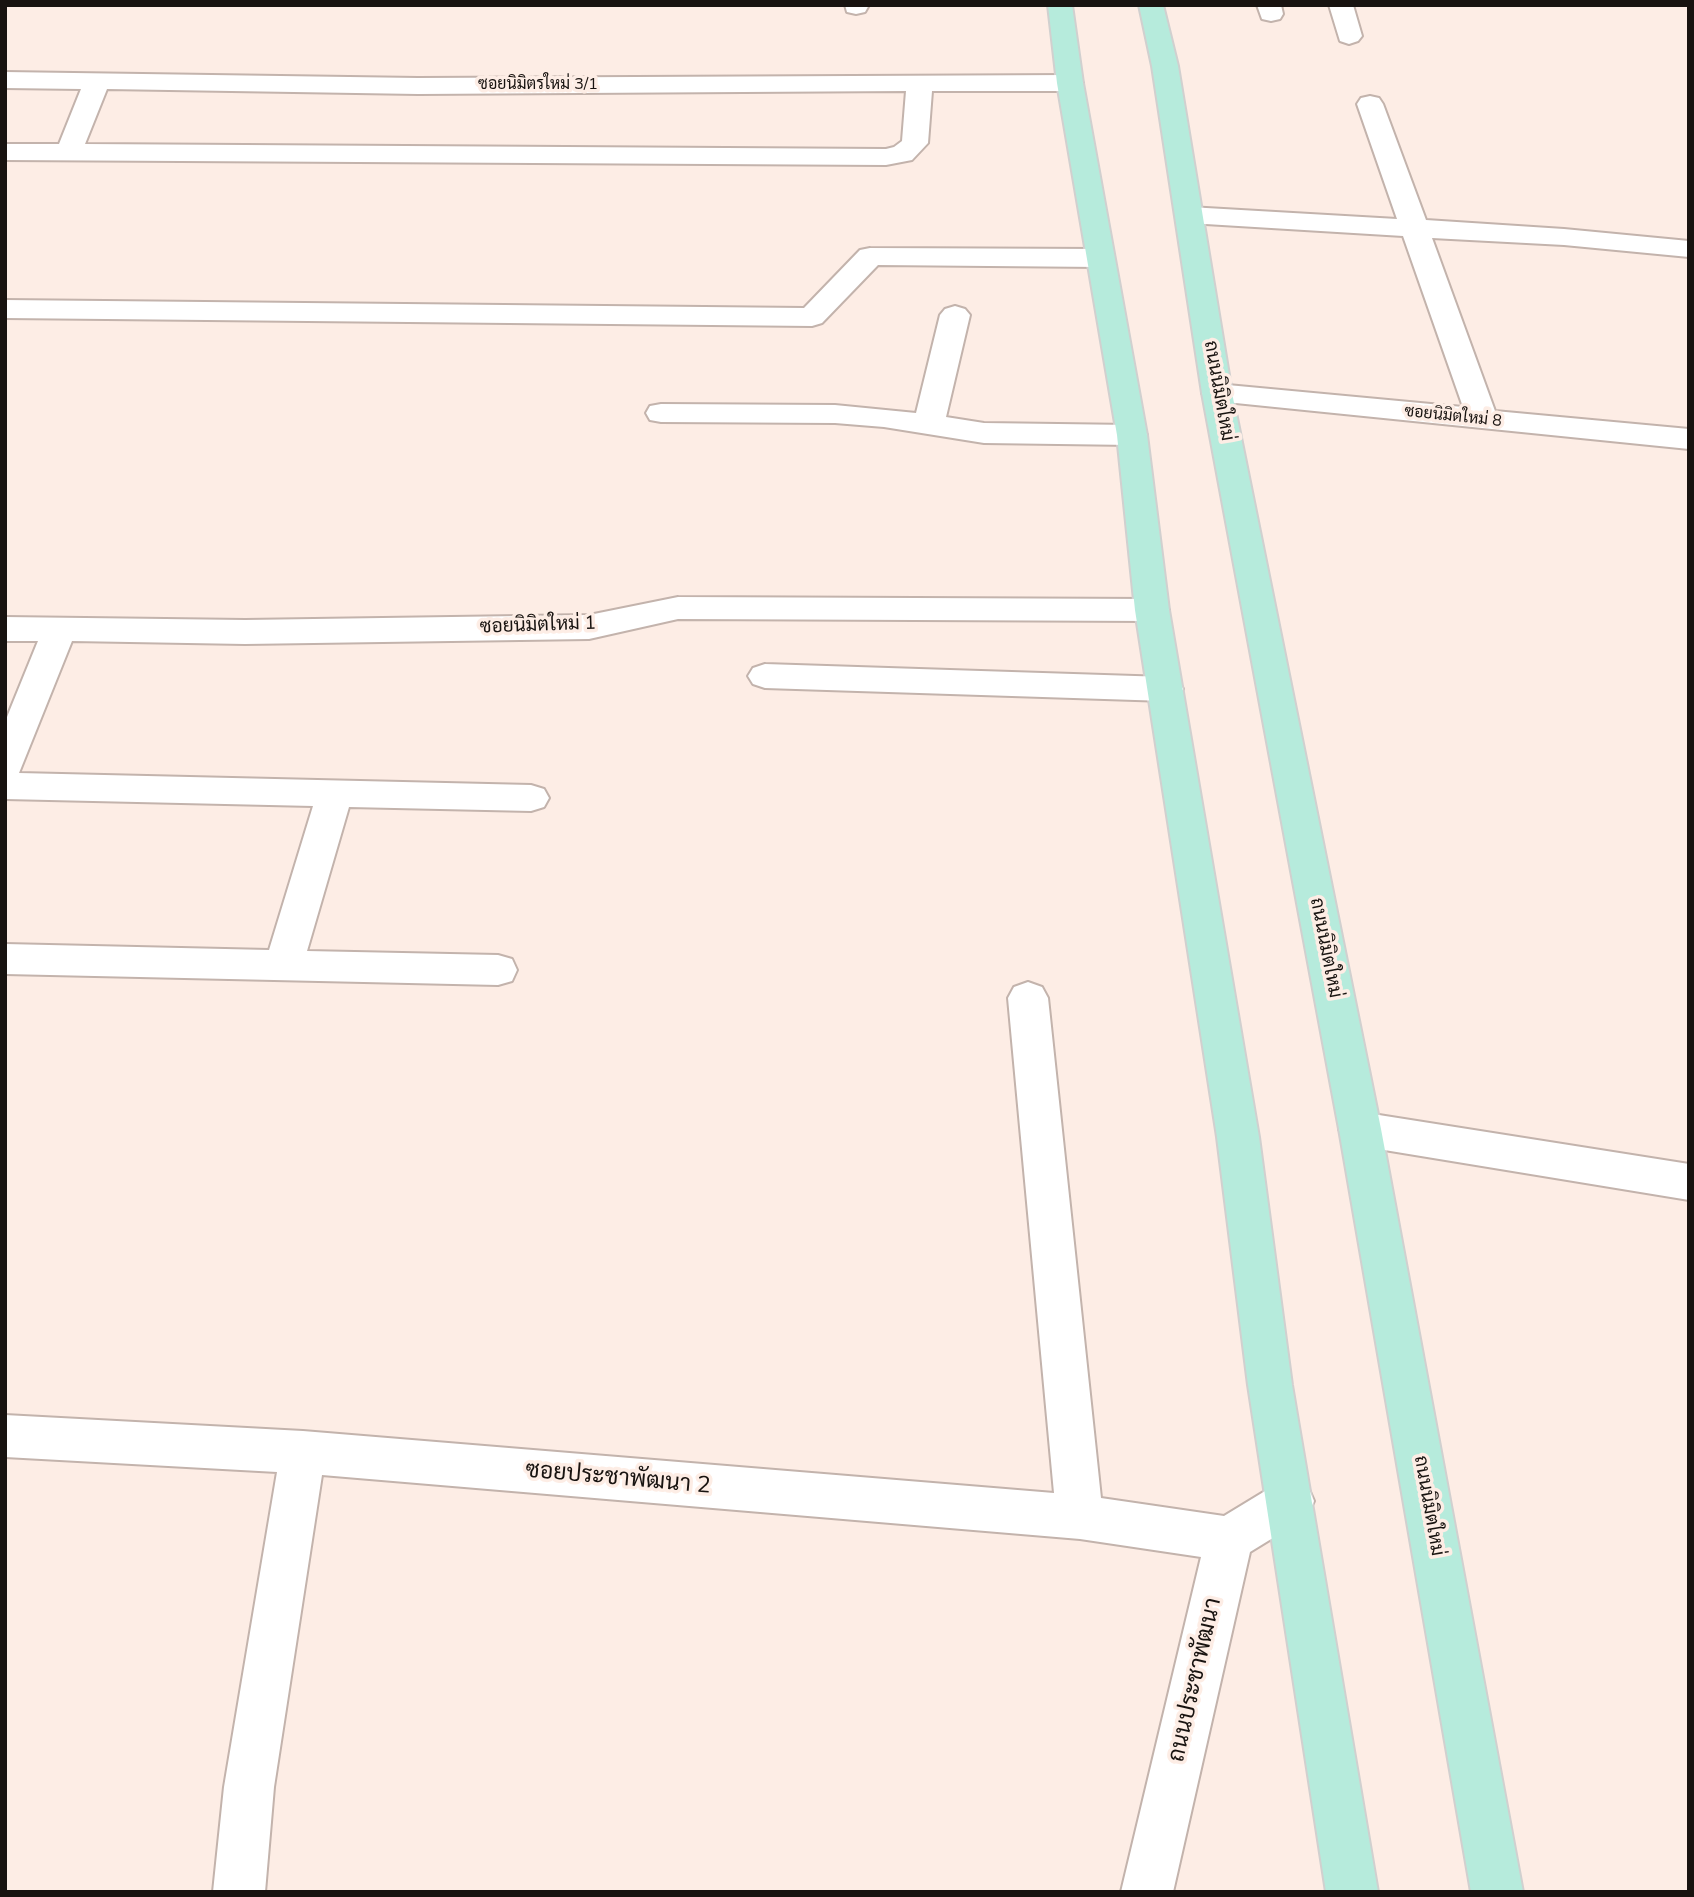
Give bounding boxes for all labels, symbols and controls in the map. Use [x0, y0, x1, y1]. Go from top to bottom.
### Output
street label: ซอยนิมิตรใหม่ 3/1 [478, 75, 598, 95]
street label: ถนนนิมิตใหม่ [1198, 339, 1238, 443]
street label: ซอยนิมิตใหม่ 8 [1403, 402, 1503, 432]
street label: ซอยนิมิตใหม่ 1 [480, 613, 596, 639]
street label: ถนนนิมิตใหม่ [1304, 896, 1346, 1000]
street label: ถนนนิมิตใหม่ [1408, 1454, 1448, 1558]
street label: ซอยประชาพัฒนา 2 [524, 1457, 712, 1501]
street label: ถนนประชาพัฒนา [1164, 1595, 1228, 1765]

